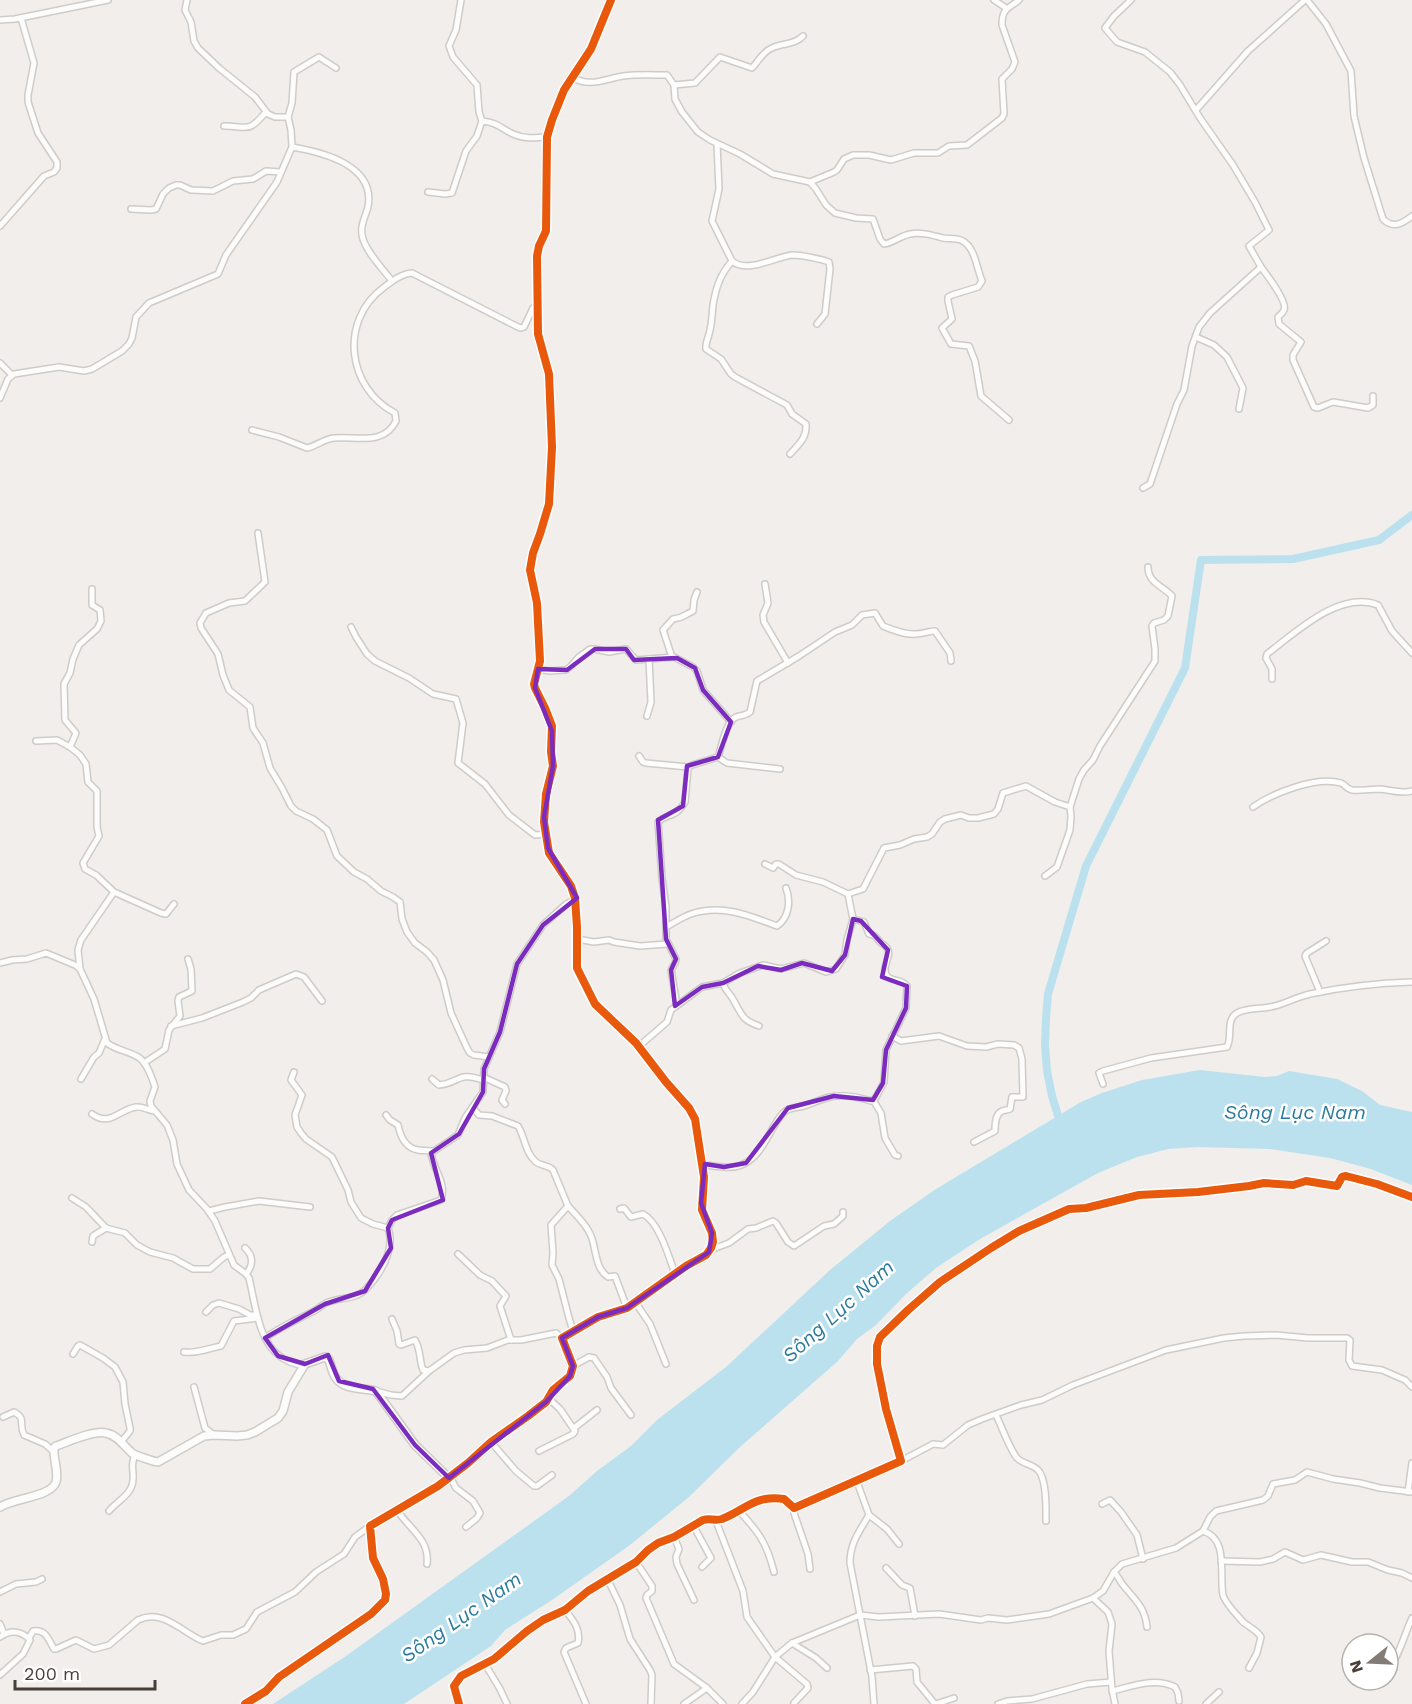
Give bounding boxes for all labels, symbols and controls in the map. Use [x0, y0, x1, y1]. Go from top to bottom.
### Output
water label: Sông Lục Nam [1224, 1100, 1366, 1124]
water label: Sông Lục Nam [777, 1255, 899, 1367]
water label: Sông Lục Nam [396, 1567, 526, 1667]
north arrow [1340, 1632, 1400, 1692]
scale bar [15, 1653, 154, 1691]
text: N [1345, 1658, 1367, 1675]
text: 200 m [24, 1663, 80, 1684]

